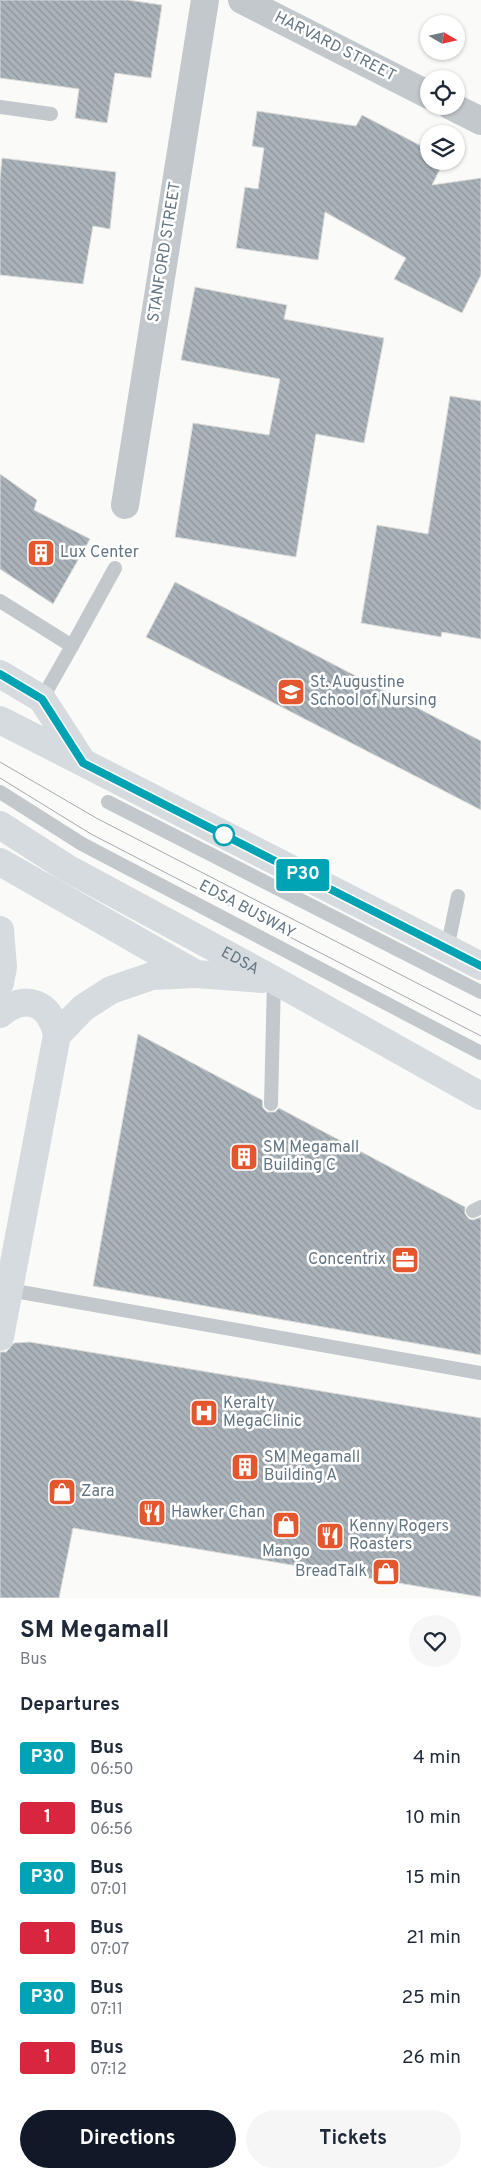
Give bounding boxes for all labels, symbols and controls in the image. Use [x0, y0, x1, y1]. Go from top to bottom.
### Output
street label: HARVARD STREET [271, 8, 399, 86]
north arrow [420, 15, 465, 60]
map controls [420, 15, 465, 170]
button: locate [420, 70, 465, 115]
button: layers [420, 125, 465, 170]
street label: STANFORD STREET [144, 180, 186, 324]
building icon: Lux Center [26, 538, 56, 568]
place label: Lux Center [60, 543, 139, 563]
place label: St. Augustine School of Nursing [310, 673, 437, 711]
school or university icon: St. Augustine School of Nursing [276, 677, 306, 707]
unlabelled marker [213, 824, 235, 846]
line badge: P30 [274, 859, 332, 891]
text: P30 [286, 863, 320, 886]
street label: EDSA BUSWAY [195, 876, 299, 944]
street label: EDSA [217, 943, 262, 980]
place label: SM Megamall Building C [263, 1138, 359, 1176]
building icon: SM Megamall Building C [229, 1142, 259, 1172]
office icon: Concentrix [390, 1245, 420, 1275]
place label: Concentrix [308, 1250, 386, 1270]
place label: Keralty MegaClinic [223, 1394, 302, 1432]
hospital icon: Keralty MegaClinic [189, 1398, 219, 1428]
place label: SM Megamall Building A [264, 1448, 360, 1486]
building icon: SM Megamall Building A [230, 1452, 260, 1482]
shop icon: Zara [47, 1477, 77, 1507]
place label: Zara [81, 1482, 114, 1502]
restaurant icon: Hawker Chan [137, 1498, 167, 1528]
place label: Hawker Chan [171, 1503, 265, 1523]
shop icon: Mango [271, 1510, 301, 1540]
place label: Kenny Rogers Roasters [349, 1517, 449, 1555]
restaurant icon: Kenny Rogers Roasters [315, 1521, 345, 1551]
place label: Mango [262, 1542, 310, 1562]
shop icon: BreadTalk [371, 1557, 401, 1587]
place label: BreadTalk [295, 1562, 367, 1582]
button: heart [409, 1615, 461, 1667]
text: SM Megamall [20, 1616, 169, 1646]
text: Bus [20, 1650, 47, 1670]
text: Departures [20, 1693, 120, 1717]
text: Bus [90, 1736, 124, 1760]
text: P30 [31, 1746, 64, 1769]
text: 4 min [413, 1746, 461, 1770]
text: 06:50 [90, 1760, 134, 1780]
text: Bus [90, 1796, 124, 1820]
text: 1 [44, 1806, 51, 1829]
text: 10 min [406, 1806, 461, 1830]
text: 06:56 [90, 1820, 133, 1840]
text: Bus [90, 1856, 124, 1880]
text: P30 [31, 1866, 64, 1889]
text: 15 min [406, 1866, 461, 1890]
text: 07:01 [90, 1880, 127, 1900]
text: Bus [90, 1916, 124, 1940]
text: 1 [44, 1926, 51, 1949]
text: 21 min [406, 1926, 461, 1950]
text: 07:07 [90, 1940, 129, 1960]
text: Bus [90, 1976, 124, 2000]
text: P30 [31, 1986, 64, 2009]
text: 25 min [401, 1986, 461, 2010]
text: 07:11 [90, 2000, 123, 2020]
text: Bus [90, 2036, 124, 2060]
text: 1 [44, 2046, 51, 2069]
text: 26 min [402, 2046, 461, 2070]
text: 07:12 [90, 2060, 127, 2080]
button: Directions [20, 2110, 236, 2168]
button: Tickets [246, 2110, 461, 2168]

